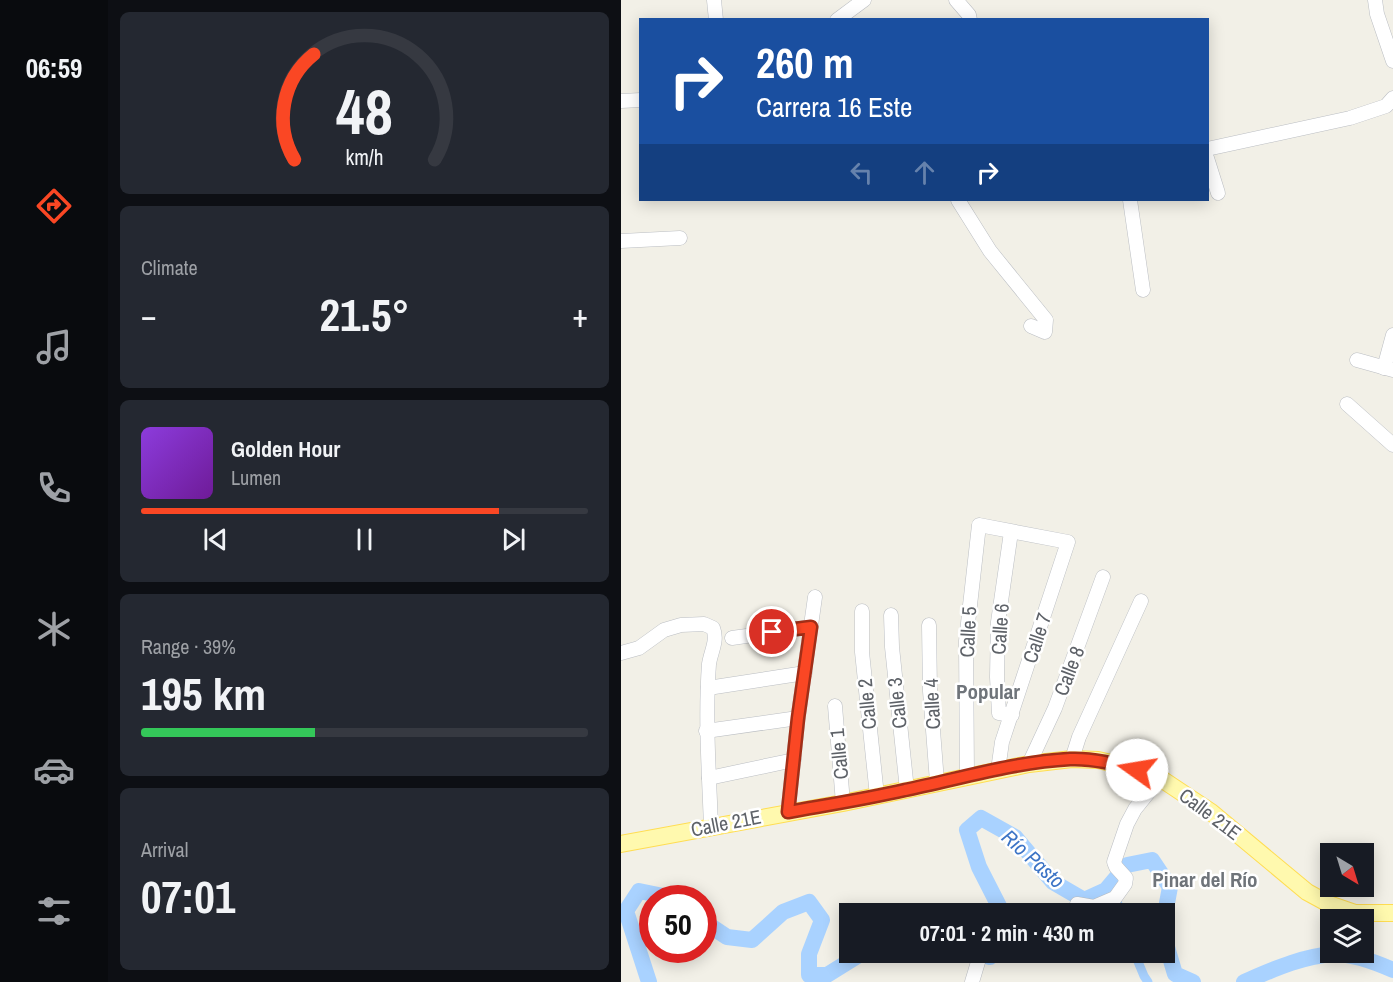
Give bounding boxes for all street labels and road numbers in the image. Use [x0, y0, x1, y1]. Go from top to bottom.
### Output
street label: Calle 6 [984, 603, 1015, 655]
street label: Calle 5 [953, 606, 982, 658]
street label: Calle 7 [1016, 609, 1057, 666]
street label: Calle 8 [1047, 642, 1090, 699]
street label: Calle 3 [880, 676, 913, 730]
street label: Calle 2 [851, 677, 882, 731]
street label: Calle 4 [917, 678, 946, 730]
street label: Calle 1 [823, 727, 854, 781]
street label: Calle 21E [1174, 781, 1247, 846]
street label: Calle 21E [688, 802, 763, 843]

